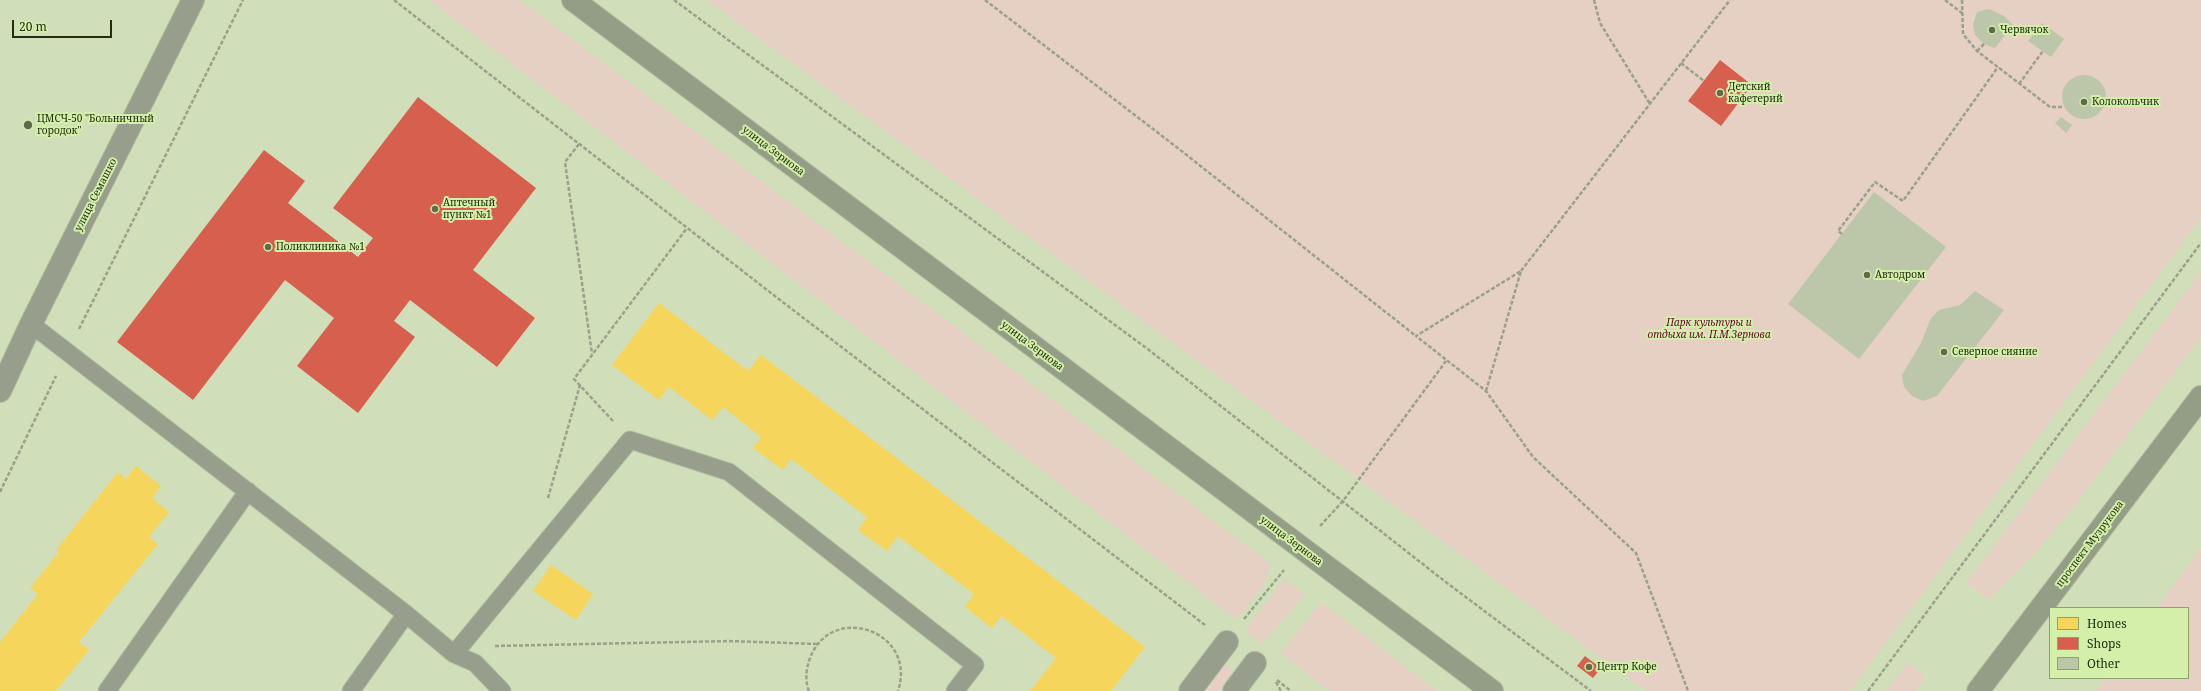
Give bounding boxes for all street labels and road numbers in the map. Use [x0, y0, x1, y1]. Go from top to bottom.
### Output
street label: улица Зернова [740, 124, 806, 178]
street label: улица Семашко [72, 157, 120, 233]
street label: улица Зернова [999, 319, 1065, 373]
street label: проспект Музрукова [2054, 499, 2126, 589]
street label: улица Зернова [1258, 514, 1324, 568]

